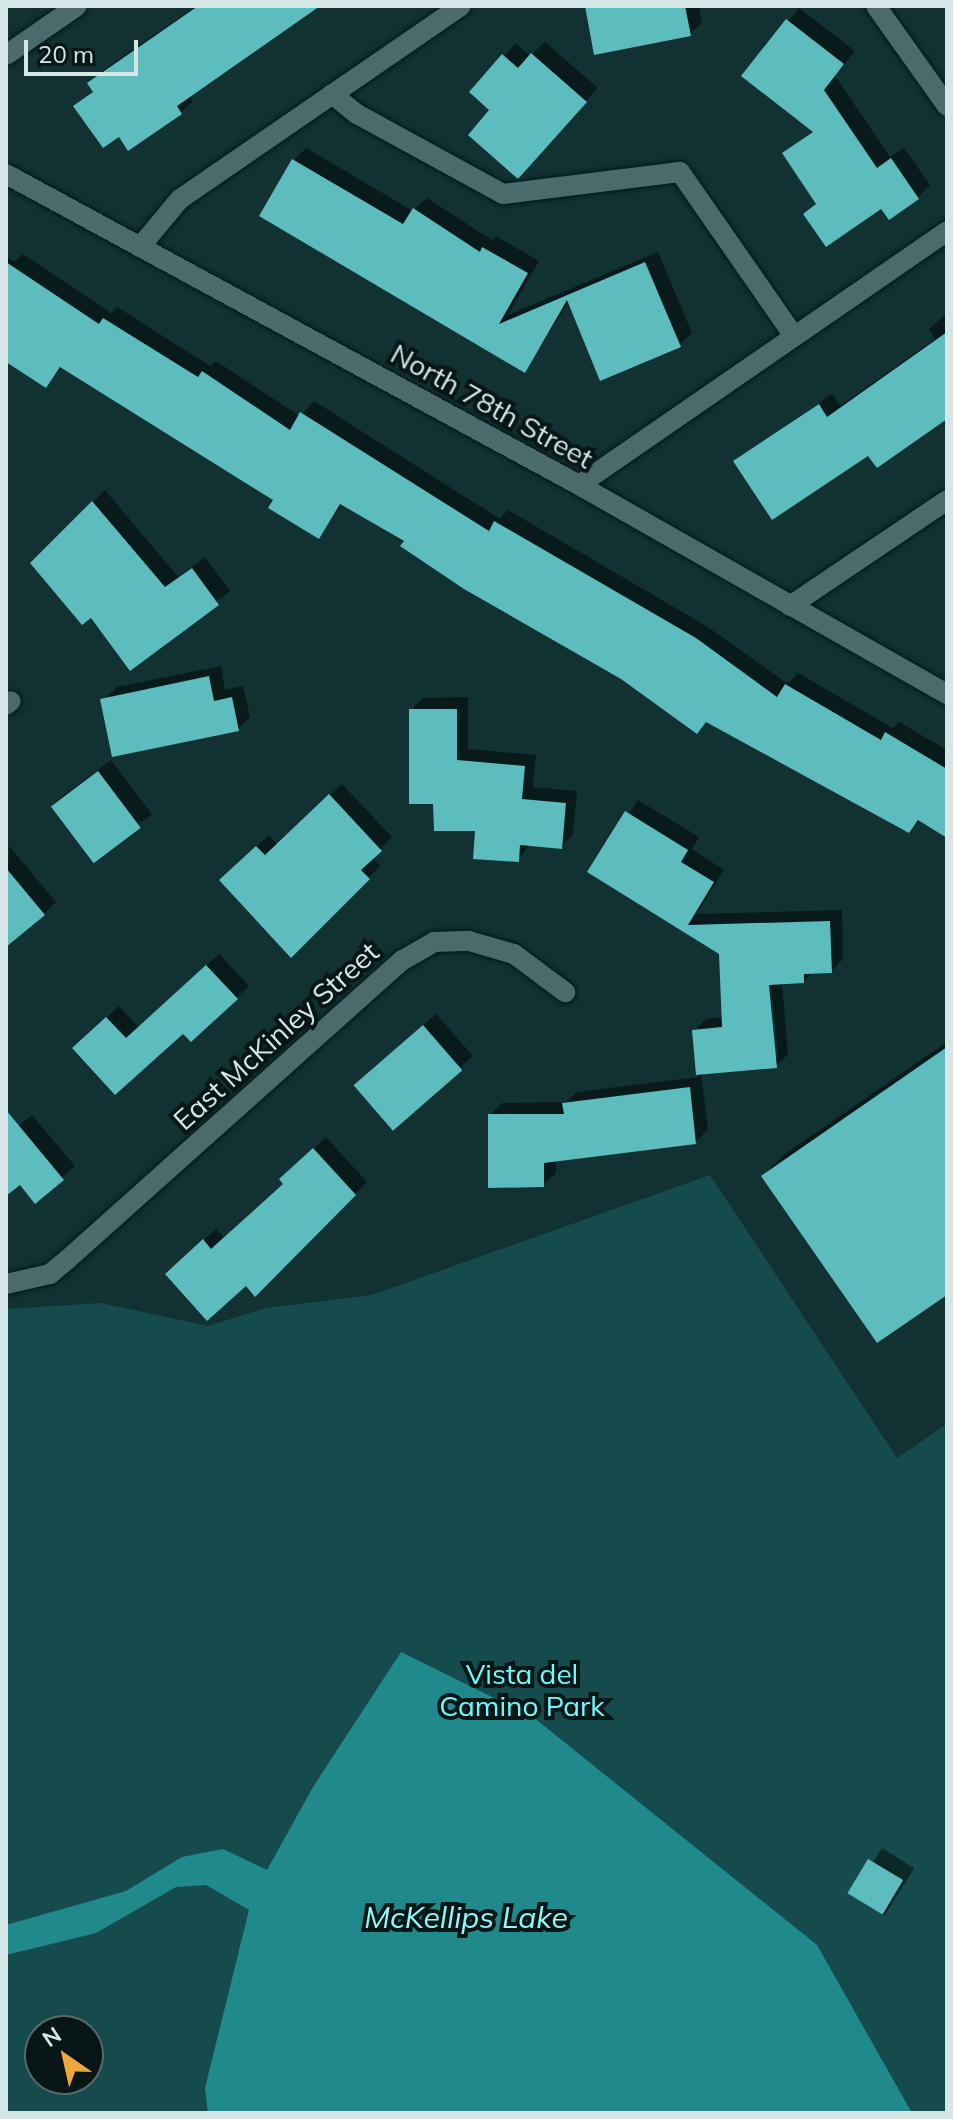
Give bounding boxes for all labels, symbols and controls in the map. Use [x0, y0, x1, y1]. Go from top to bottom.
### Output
scale bar [28, 24, 142, 74]
text: 20 m [38, 39, 94, 69]
street label: North 78th Street [385, 337, 599, 475]
street label: East McKinley Street [167, 935, 385, 1137]
park label: Vista del Camino Park [439, 1657, 605, 1723]
water label: McKellips Lake [364, 1899, 568, 1935]
north arrow [24, 2015, 104, 2095]
text: N [37, 2021, 66, 2053]

